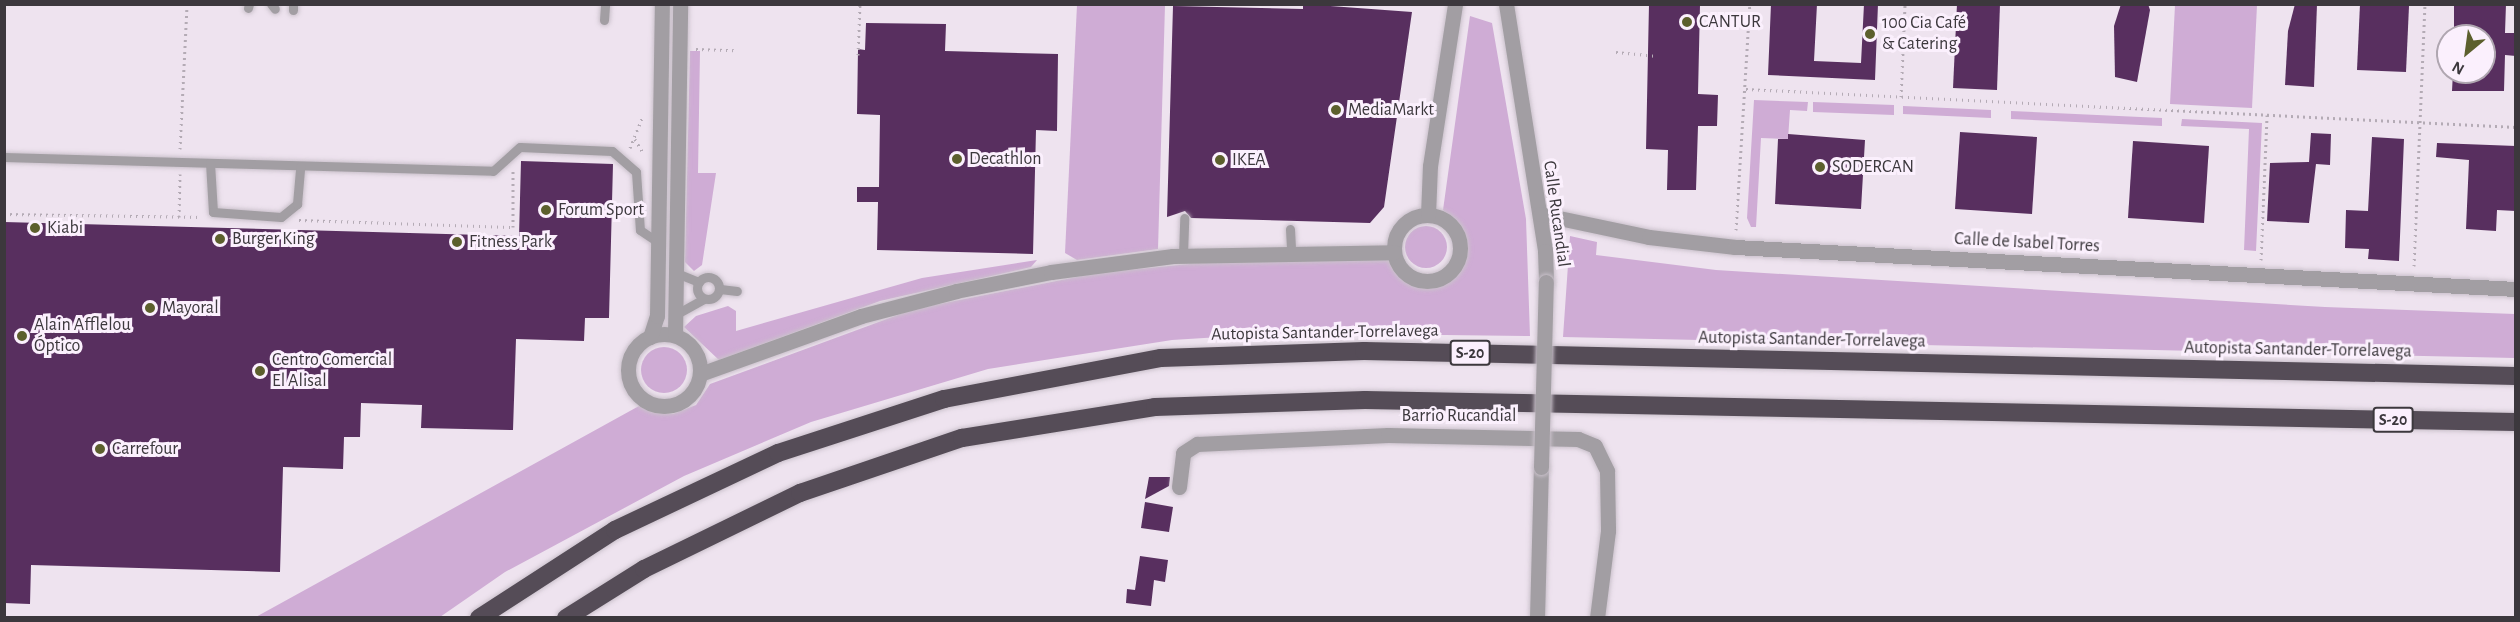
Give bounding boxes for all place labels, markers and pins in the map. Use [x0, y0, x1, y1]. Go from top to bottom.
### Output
place label: CANTUR [1699, 11, 1761, 33]
place label: 100 Cia Café & Catering [1882, 13, 1966, 56]
marker: CANTUR [1680, 15, 1694, 29]
marker: 100 Cia Café & Catering [1863, 27, 1877, 41]
place label: MediaMarkt [1348, 99, 1434, 121]
marker: MediaMarkt [1329, 103, 1343, 117]
place label: Decathlon [969, 148, 1041, 170]
place label: IKEA [1232, 149, 1266, 171]
marker: Decathlon [950, 152, 964, 166]
marker: IKEA [1213, 153, 1227, 167]
place label: SODERCAN [1832, 156, 1914, 178]
marker: SODERCAN [1813, 160, 1827, 174]
place label: Forum Sport [558, 199, 644, 221]
marker: Forum Sport [539, 203, 553, 217]
place label: Kiabi [47, 217, 83, 239]
marker: Kiabi [28, 221, 42, 235]
place label: Burger King [232, 228, 315, 250]
place label: Fitness Park [469, 231, 552, 253]
marker: Burger King [213, 232, 227, 246]
marker: Fitness Park [450, 235, 464, 249]
place label: Mayoral [162, 297, 219, 319]
marker: Mayoral [143, 301, 157, 315]
place label: Alain Afflelou Óptico [34, 315, 131, 358]
marker: Alain Afflelou Óptico [15, 329, 29, 343]
place label: Centro Comercial El Alisal [272, 350, 392, 392]
marker: Centro Comercial El Alisal [253, 364, 267, 378]
place label: Carrefour [112, 438, 178, 460]
marker: Carrefour [93, 442, 107, 456]

